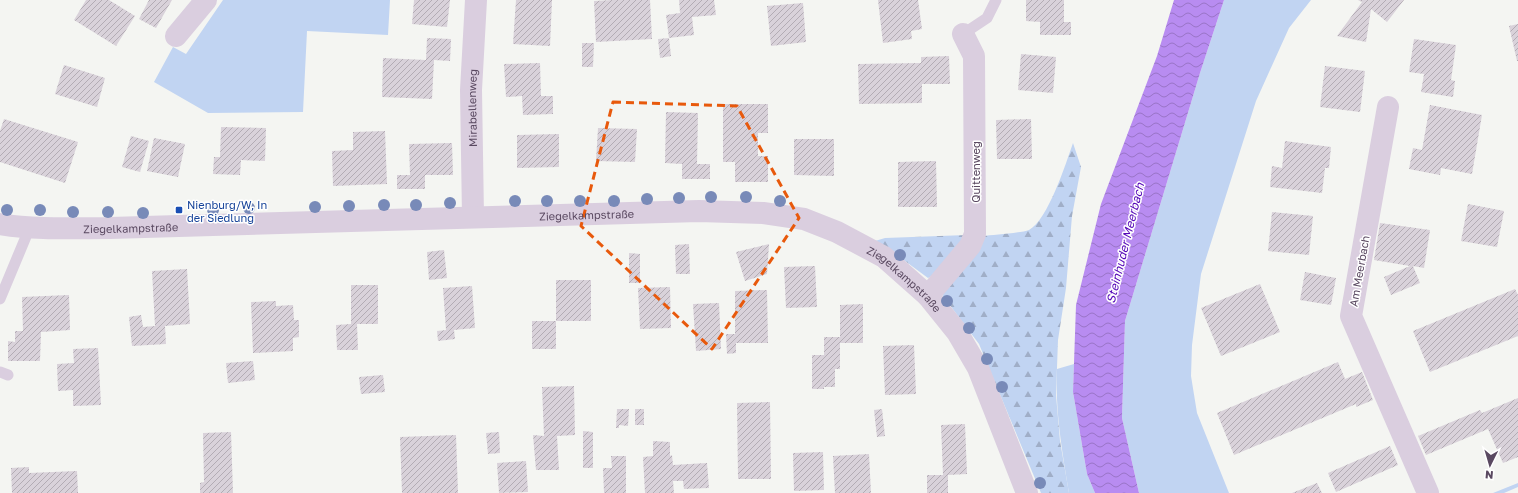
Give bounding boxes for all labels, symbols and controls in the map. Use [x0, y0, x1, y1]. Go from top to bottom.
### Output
street label: Mirabellenweg [464, 69, 479, 147]
street label: Quittenweg [969, 141, 982, 203]
water label: Steinhuder Meerbach [1103, 181, 1147, 305]
place label: Nienburg/W, In der Siedlung [187, 198, 267, 224]
marker: Nienburg/W, In der Siedlung [174, 205, 184, 215]
street label: Ziegelkampstraße [539, 206, 634, 222]
street label: Ziegelkampstraße [83, 220, 178, 235]
street label: Am Meerbach [1346, 234, 1372, 308]
street label: Ziegelkampstraße [865, 243, 944, 314]
north arrow [1470, 445, 1510, 485]
text: N [1484, 469, 1494, 482]

